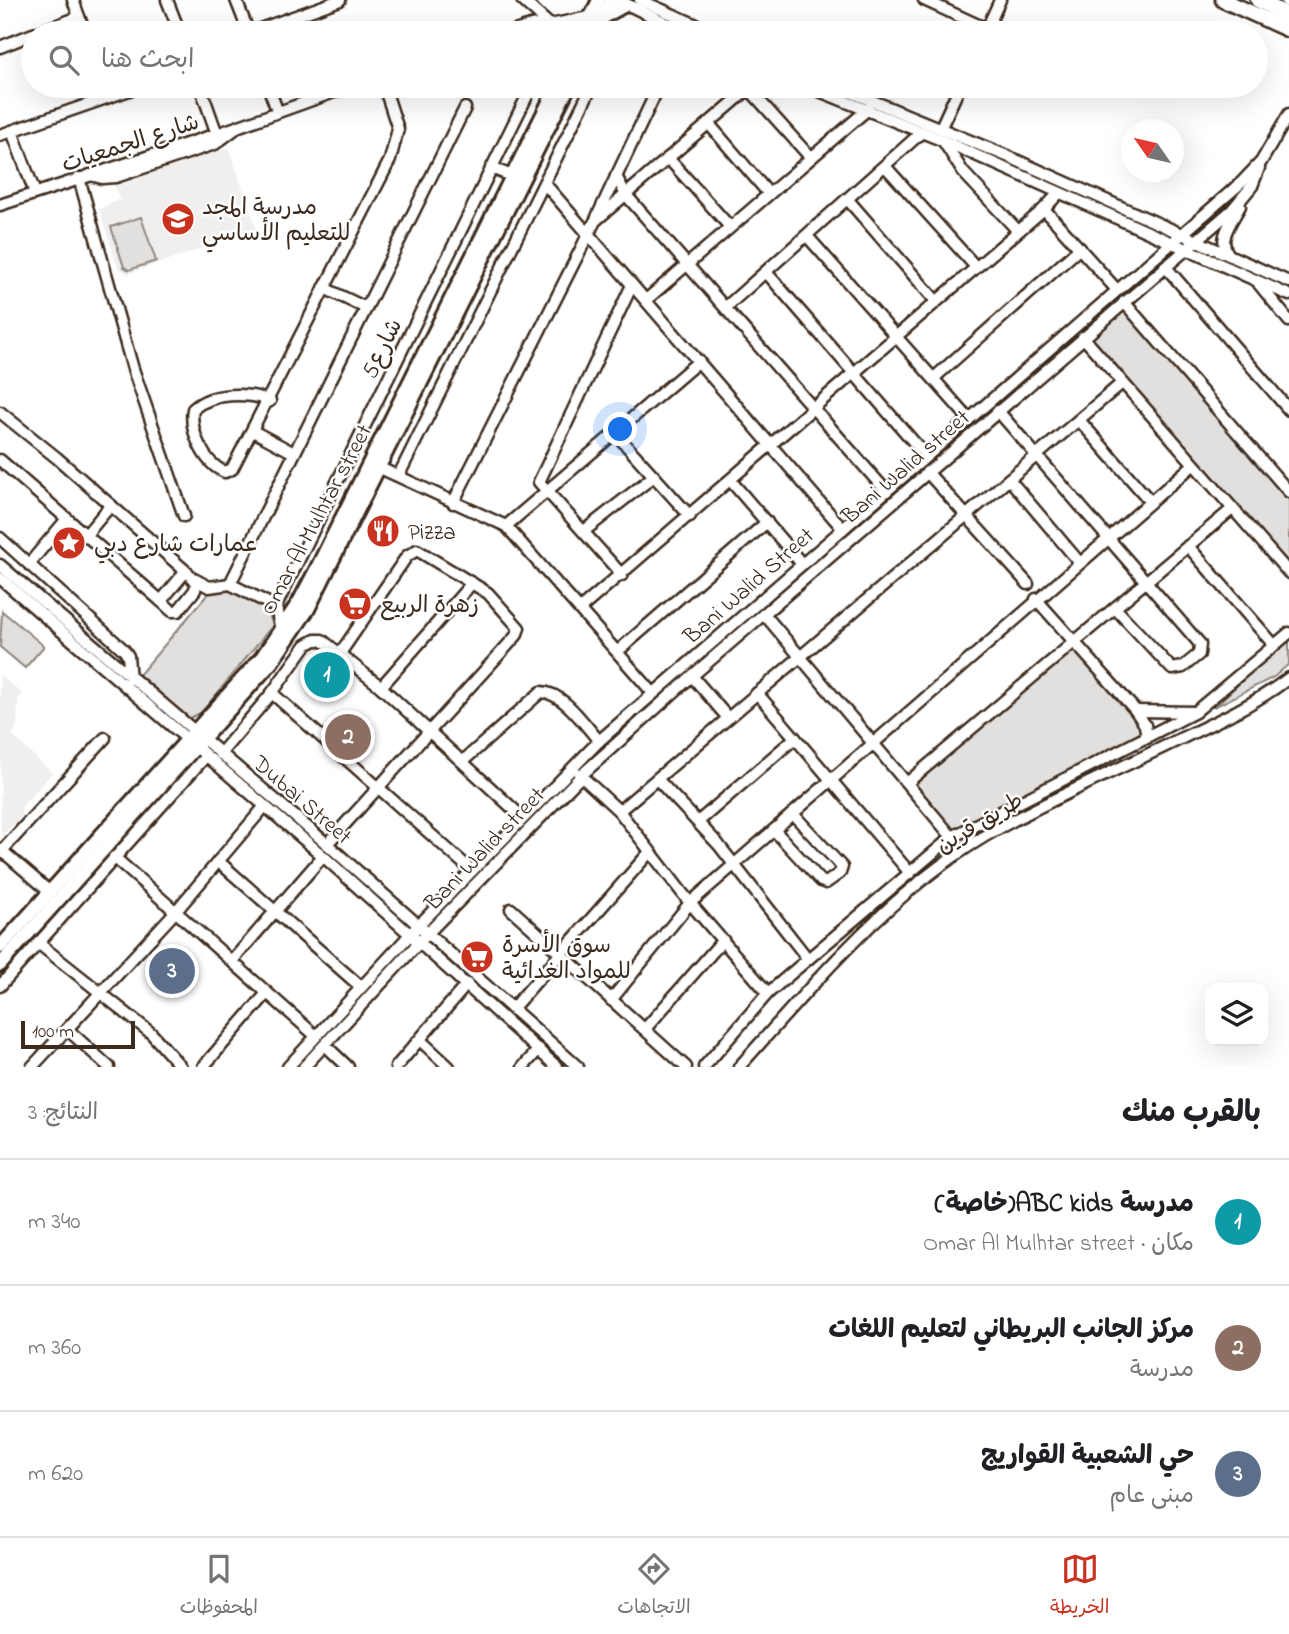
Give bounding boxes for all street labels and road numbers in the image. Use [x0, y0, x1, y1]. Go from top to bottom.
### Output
street label: شارع الجمعيات [58, 107, 204, 182]
street label: شارع5 [355, 314, 412, 385]
street label: Bani Walid street [834, 402, 978, 534]
street label: Omar Al Mulhtar street [253, 419, 382, 621]
street label: Bani Walid Street [676, 520, 823, 654]
street label: Dubai Street [244, 748, 359, 854]
street label: Bani Walid street [417, 780, 554, 920]
street label: طريق قرين [930, 785, 1030, 863]

